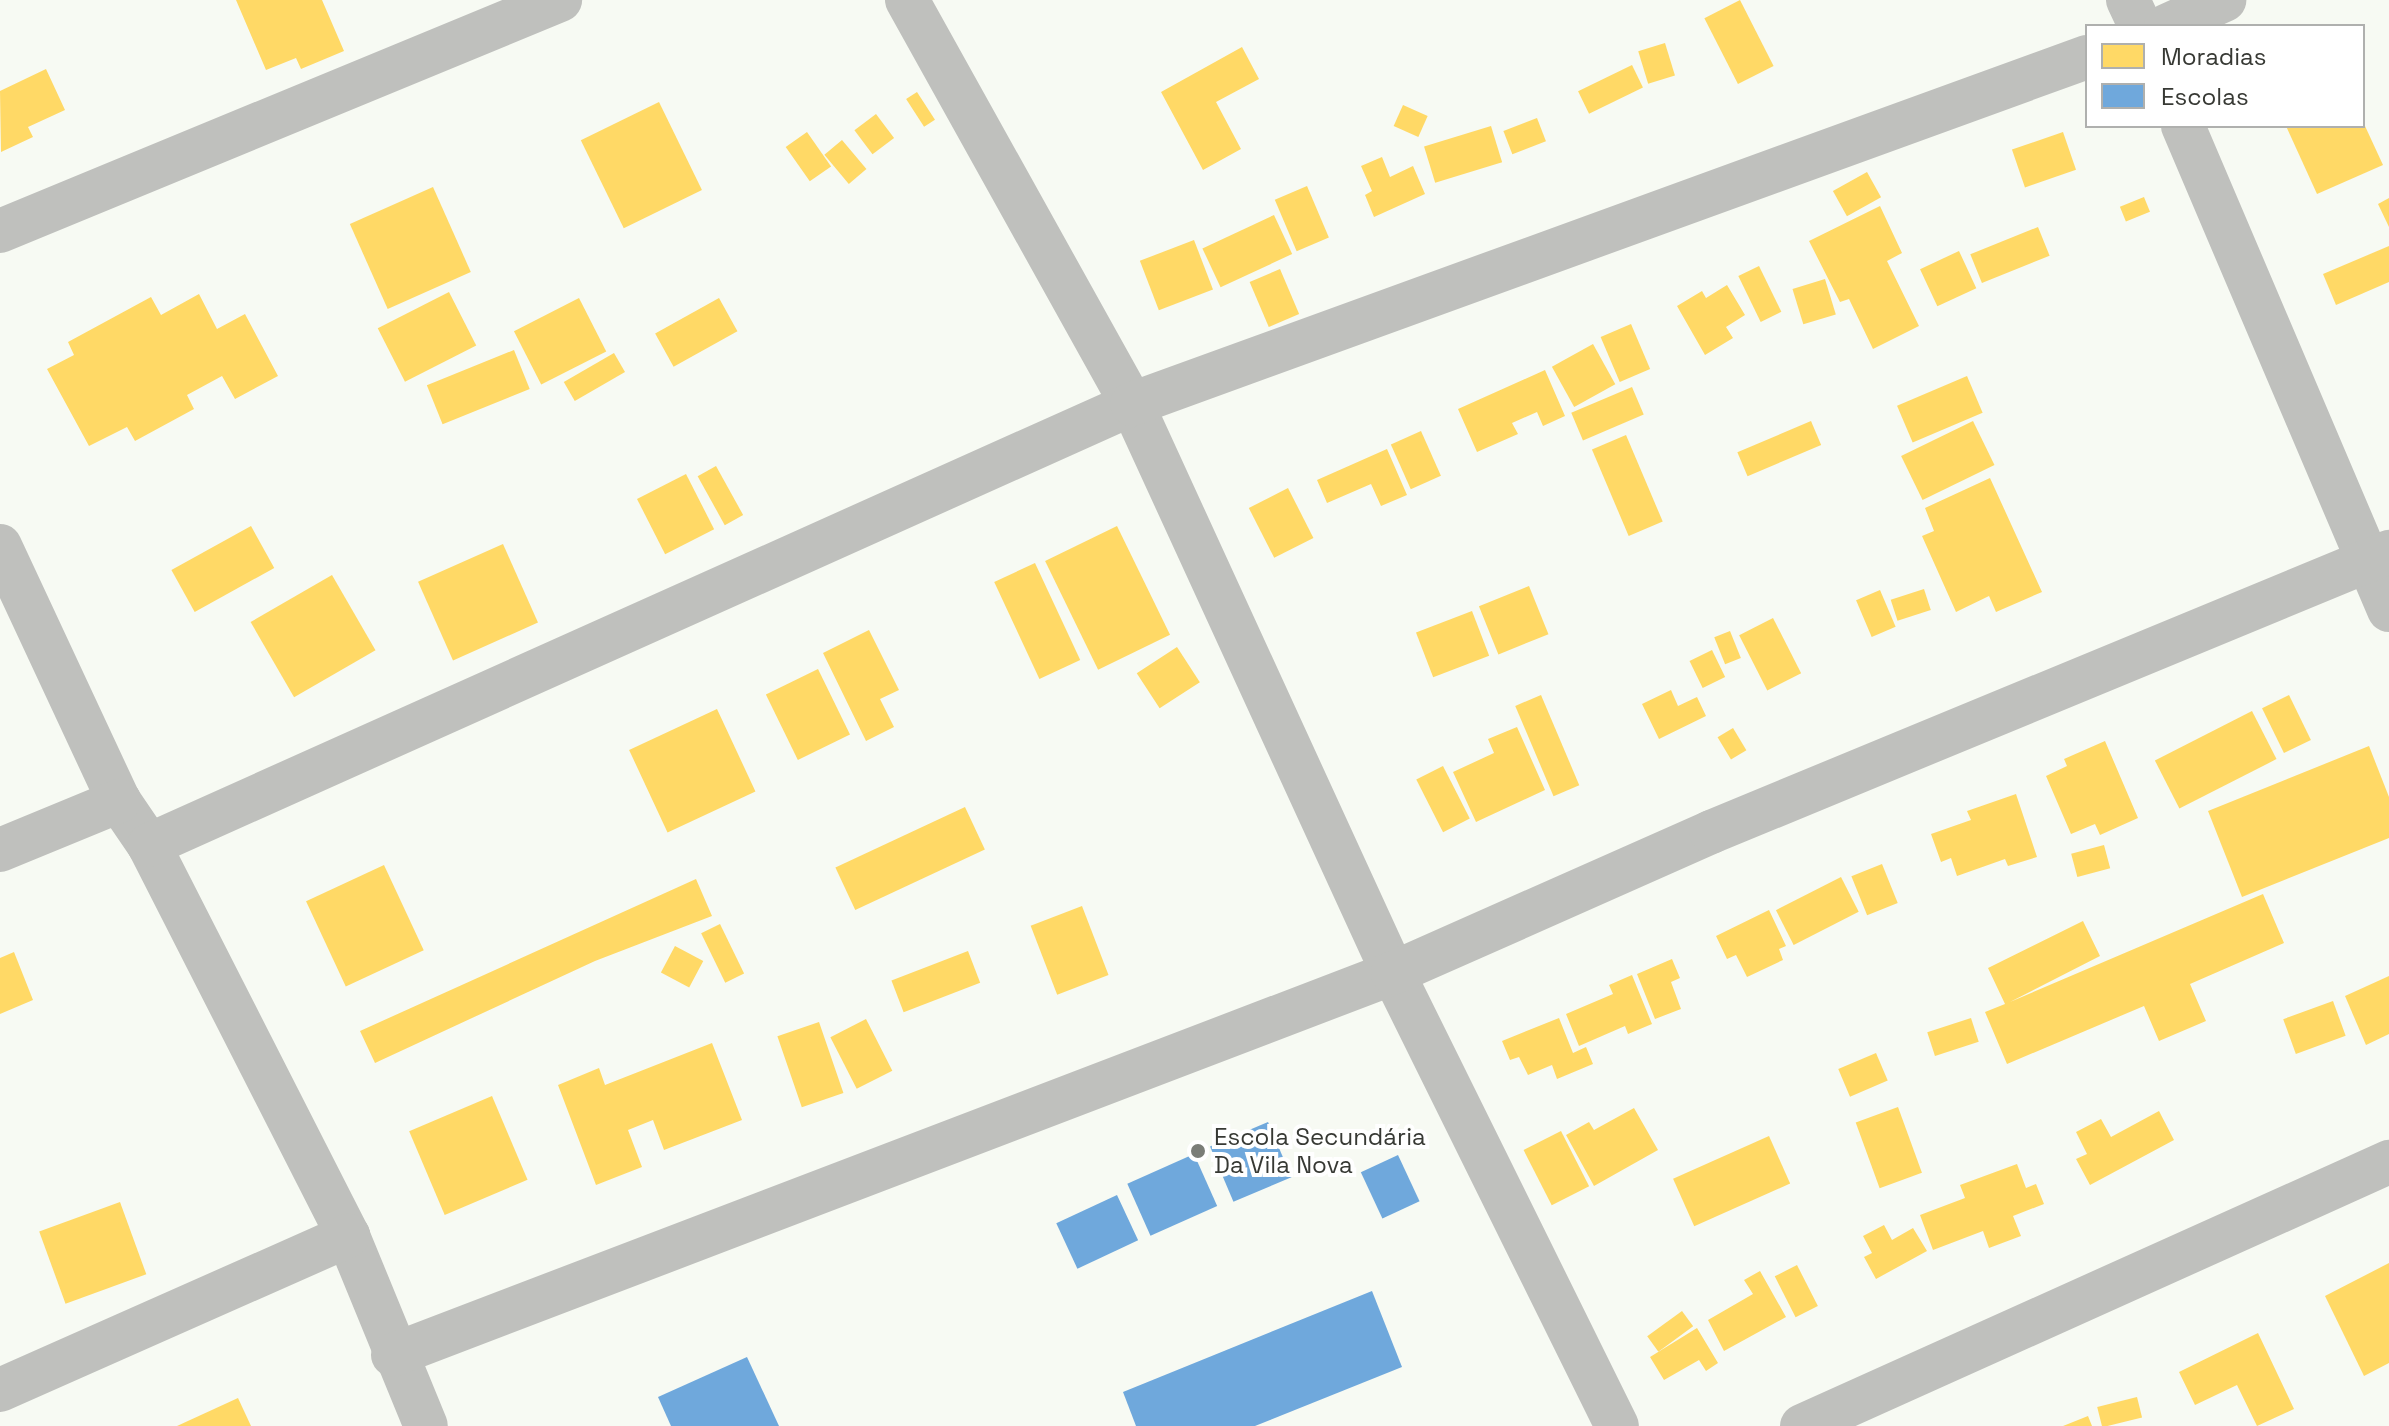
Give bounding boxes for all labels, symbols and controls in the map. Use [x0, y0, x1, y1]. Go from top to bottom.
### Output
legend [2085, 24, 2365, 128]
text: Moradias [2161, 41, 2266, 72]
text: Escolas [2161, 81, 2249, 112]
place label: Escola Secundária Da Vila Nova [1214, 1123, 1426, 1179]
marker: Escola Secundária Da Vila Nova [1189, 1142, 1207, 1160]

